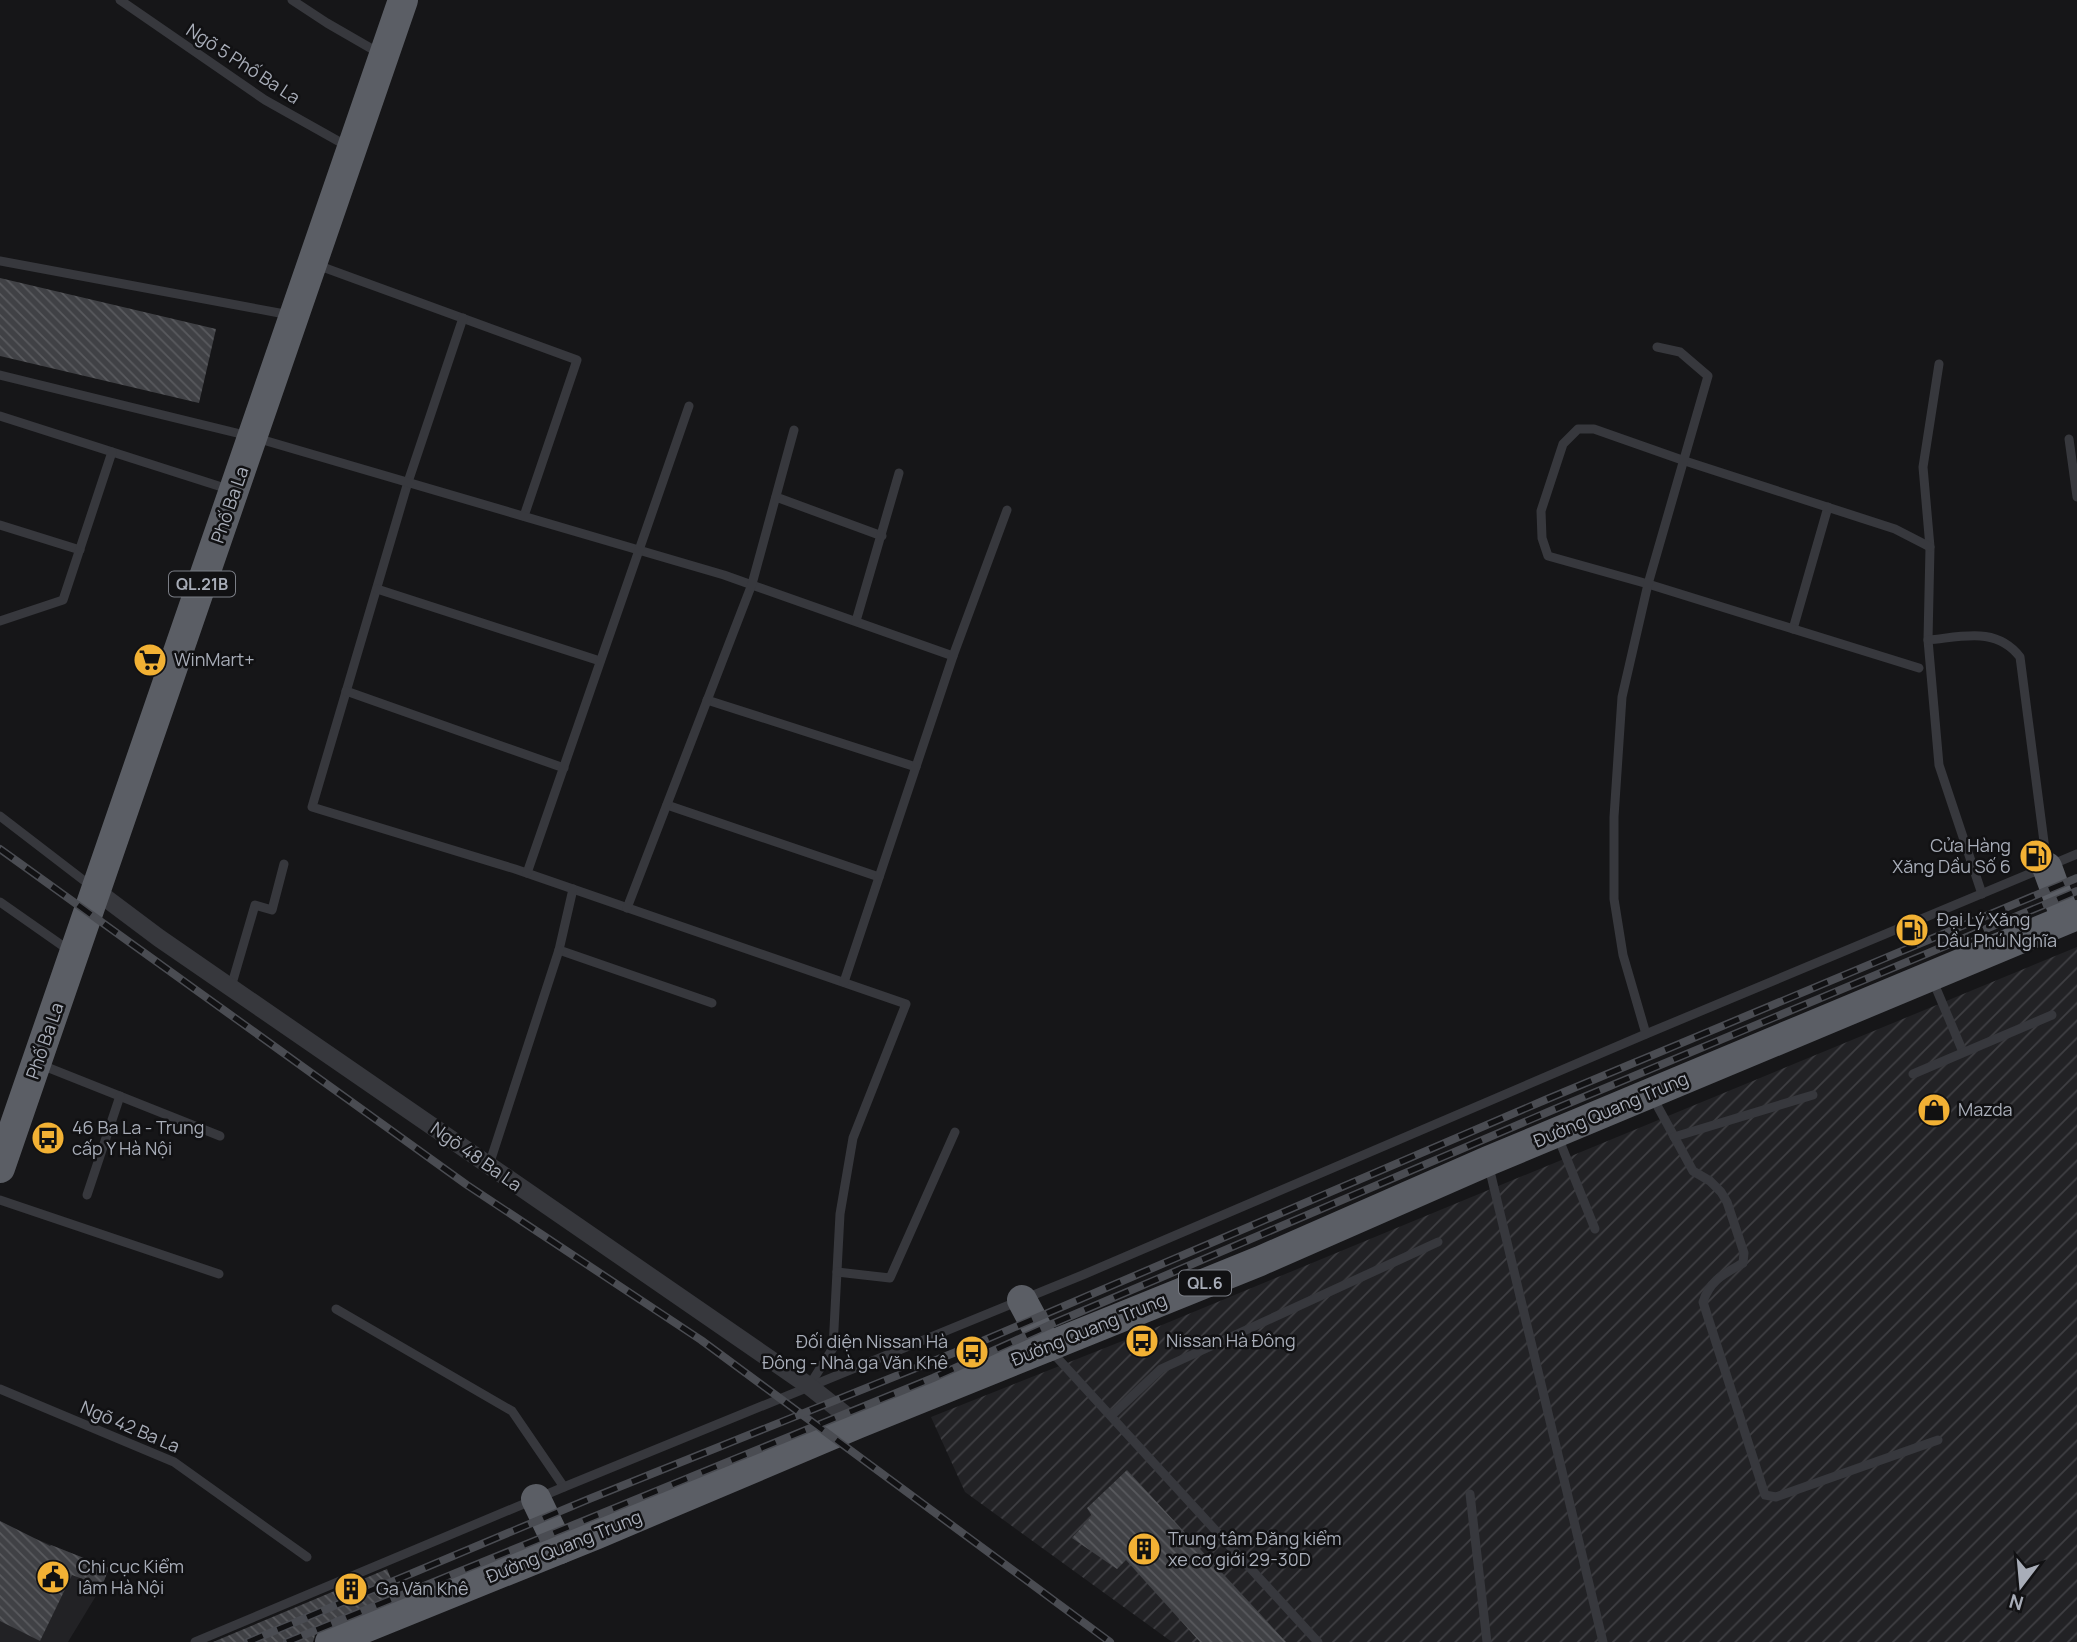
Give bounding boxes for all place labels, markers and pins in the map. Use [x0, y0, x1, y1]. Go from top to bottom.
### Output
supermarket icon: WinMart+ [131, 641, 169, 679]
place label: WinMart+ [174, 647, 255, 671]
place label: Cửa Hàng Xăng Dầu Số 6 [1892, 833, 2011, 878]
fuel station icon: Cửa Hàng Xăng Dầu Số 6 [2017, 837, 2055, 875]
place label: Đại Lý Xăng Dầu Phú Nghĩa [1937, 907, 2057, 952]
fuel station icon: Đại Lý Xăng Dầu Phú Nghĩa [1893, 911, 1931, 949]
shop icon: Mazda [1915, 1091, 1953, 1129]
place label: Mazda [1958, 1097, 2013, 1121]
place label: 46 Ba La - Trung cấp Y Hà Nội [72, 1115, 204, 1160]
bus stop icon: 46 Ba La - Trung cấp Y Hà Nội [29, 1119, 67, 1157]
bus stop icon: Nissan Hà Đông [1123, 1322, 1161, 1360]
place label: Nissan Hà Đông [1166, 1328, 1296, 1352]
place label: Đối diện Nissan Hà Đông - Nhà ga Văn Khê [762, 1329, 948, 1374]
bus stop icon: Đối diện Nissan Hà Đông - Nhà ga Văn Khê [953, 1333, 991, 1371]
place label: Trung tâm Đăng kiểm xe cơ giới 29-30D [1168, 1526, 1342, 1571]
building icon: Trung tâm Đăng kiểm xe cơ giới 29-30D [1125, 1530, 1163, 1568]
place label: Chi cục Kiểm lâm Hà Nội [78, 1554, 184, 1599]
public building icon: Chi cục Kiểm lâm Hà Nội [34, 1558, 72, 1596]
building icon: Ga Văn Khê [332, 1570, 370, 1608]
place label: Ga Văn Khê [376, 1576, 469, 1600]

